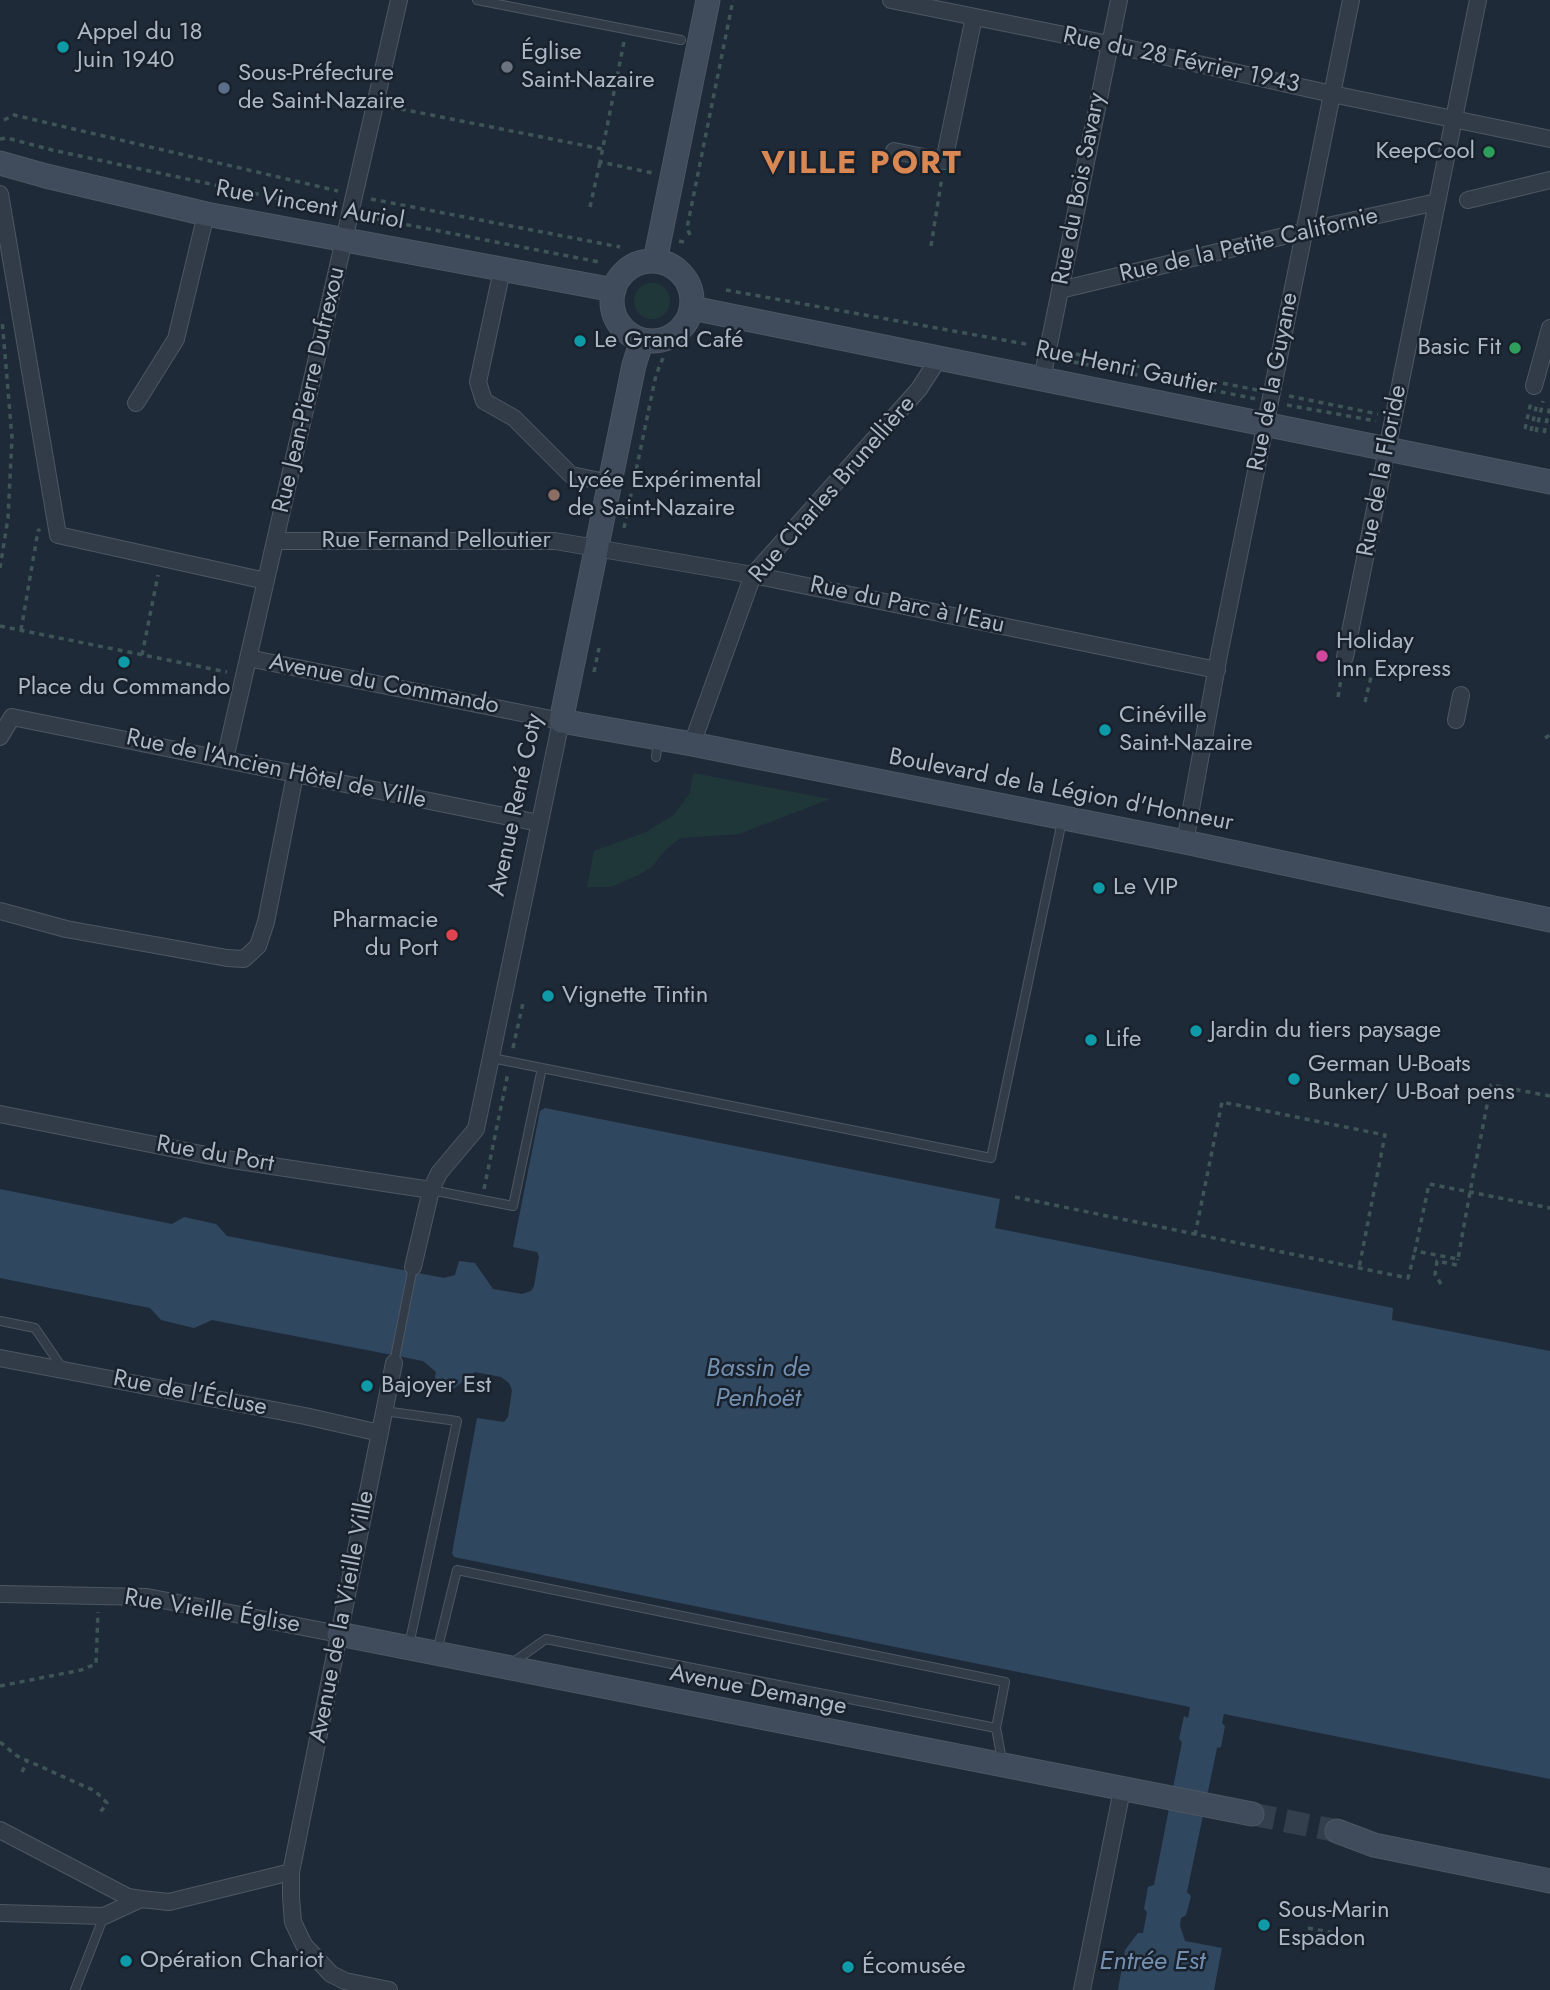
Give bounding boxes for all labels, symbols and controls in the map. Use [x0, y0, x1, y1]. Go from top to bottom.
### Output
place label: Appel du 18 Juin 1940 [77, 19, 203, 75]
street label: Rue du 28 Février 1943 [1060, 22, 1302, 100]
marker: Appel du 18 Juin 1940 [55, 39, 71, 55]
place label: Église Saint-Nazaire [521, 39, 655, 95]
marker: Église Saint-Nazaire [499, 59, 515, 75]
place label: Sous-Préfecture de Saint-Nazaire [238, 60, 405, 116]
marker: Sous-Préfecture de Saint-Nazaire [216, 80, 232, 96]
street label: Rue du Bois Savary [1047, 91, 1113, 287]
place label: KeepCool [1376, 138, 1475, 166]
marker: KeepCool [1481, 144, 1497, 160]
district label: VILLE PORT [763, 146, 961, 184]
street label: Rue Vincent Auriol [214, 175, 406, 237]
street label: Rue de la Petite Californie [1117, 202, 1381, 290]
street label: Rue Jean-Pierre Dufrexou [268, 264, 352, 516]
street label: Rue de la Guyane [1243, 290, 1305, 474]
place label: Le Grand Café [594, 327, 743, 355]
marker: Le Grand Café [572, 333, 588, 349]
place label: Basic Fit [1417, 334, 1501, 362]
street label: Rue Henri Gautier [1033, 336, 1219, 402]
marker: Basic Fit [1507, 340, 1523, 356]
street label: Rue de la Floride [1352, 383, 1414, 559]
street label: Rue Charles Brunellière [744, 391, 922, 589]
place label: Lycée Expérimental de Saint-Nazaire [568, 467, 761, 523]
marker: Lycée Expérimental de Saint-Nazaire [546, 487, 562, 503]
street label: Rue Fernand Pelloutier [321, 527, 551, 555]
street label: Rue du Parc à l'Eau [807, 571, 1007, 641]
place label: Holiday Inn Express [1336, 628, 1451, 684]
marker: Holiday Inn Express [1314, 648, 1330, 664]
street label: Avenue du Commando [267, 649, 501, 721]
marker: Place du Commando [116, 654, 132, 670]
place label: Place du Commando [18, 674, 230, 702]
place label: Cinéville Saint-Nazaire [1119, 702, 1253, 758]
street label: Avenue René Coty [484, 711, 550, 899]
marker: Cinéville Saint-Nazaire [1097, 722, 1113, 738]
street label: Rue de l'Ancien Hôtel de Ville [123, 724, 429, 816]
street label: Boulevard de la Légion d'Honneur [886, 743, 1236, 839]
place label: Le VIP [1113, 874, 1178, 902]
marker: Le VIP [1091, 880, 1107, 896]
place label: Pharmacie du Port [332, 907, 438, 963]
marker: Pharmacie du Port [444, 927, 460, 943]
place label: Vignette Tintin [562, 982, 708, 1010]
marker: Vignette Tintin [540, 988, 556, 1004]
place label: Jardin du tiers paysage [1210, 1017, 1441, 1045]
marker: Jardin du tiers paysage [1188, 1023, 1204, 1039]
place label: Life [1105, 1026, 1141, 1054]
marker: Life [1083, 1032, 1099, 1048]
place label: German U-Boats Bunker/ U-Boat pens [1308, 1051, 1515, 1107]
marker: German U-Boats Bunker/ U-Boat pens [1286, 1071, 1302, 1087]
street label: Rue du Port [154, 1131, 276, 1179]
water label: Bassin de Penhoët [706, 1354, 810, 1416]
street label: Rue de l'Écluse [111, 1365, 269, 1423]
place label: Bajoyer Est [381, 1372, 491, 1400]
marker: Bajoyer Est [359, 1378, 375, 1394]
street label: Avenue de la Vieille Ville [304, 1488, 382, 1746]
street label: Rue Vieille Église [122, 1584, 302, 1640]
street label: Avenue Demange [667, 1660, 849, 1722]
place label: Sous-Marin Espadon [1278, 1897, 1390, 1953]
marker: Sous-Marin Espadon [1256, 1917, 1272, 1933]
place label: Opération Chariot [140, 1947, 324, 1975]
water label: Entrée Est [1099, 1947, 1205, 1979]
marker: Opération Chariot [118, 1953, 134, 1969]
place label: Écomusée [862, 1953, 965, 1981]
marker: Écomusée [840, 1959, 856, 1975]

